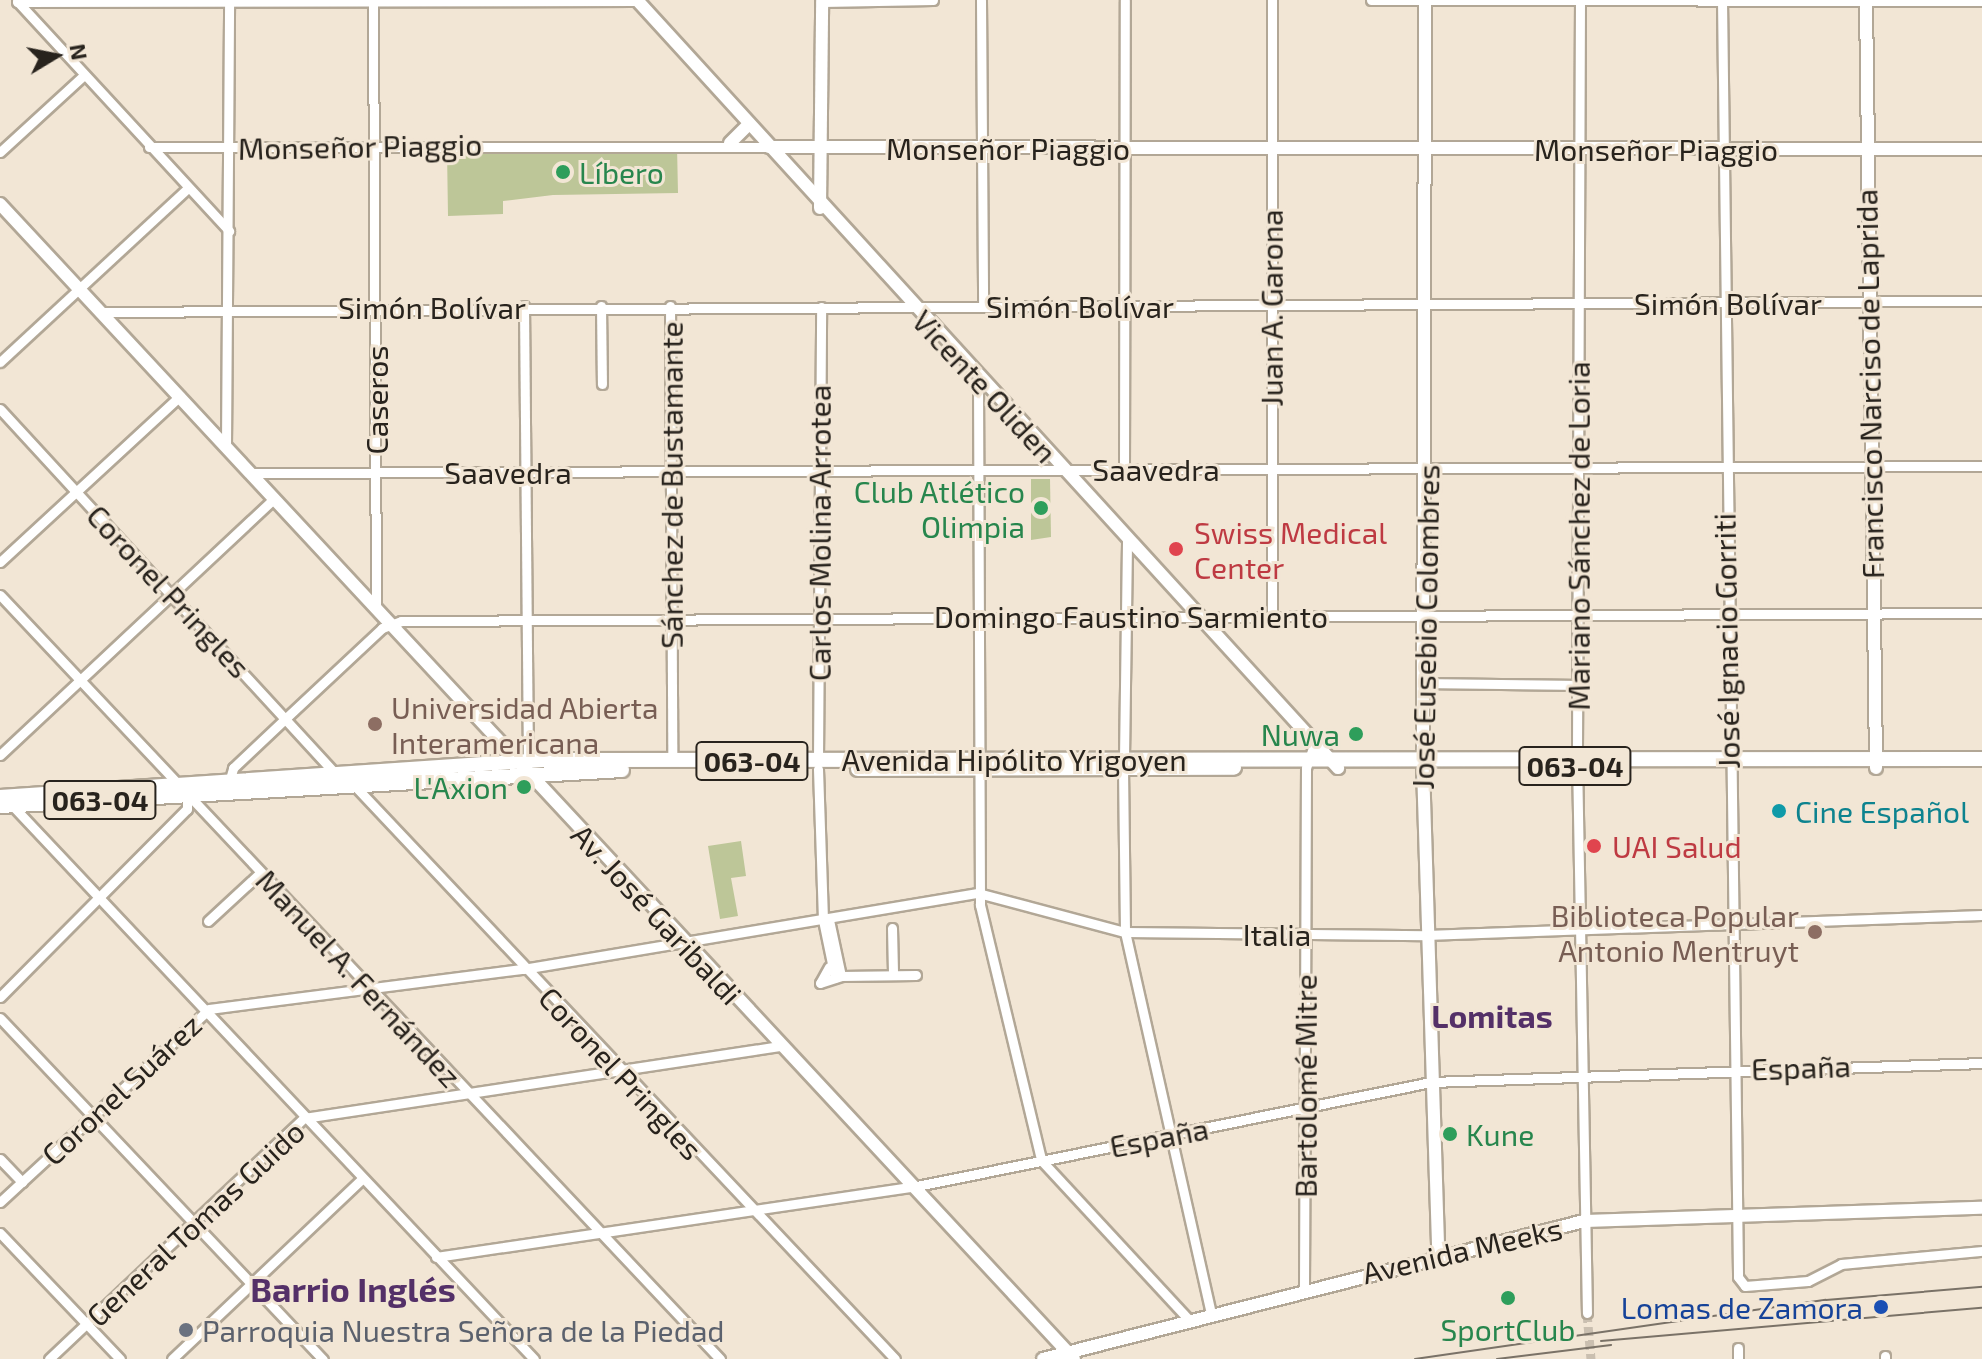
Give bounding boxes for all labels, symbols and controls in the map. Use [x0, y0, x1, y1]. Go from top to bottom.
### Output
north arrow [16, 16, 96, 96]
text: N [65, 42, 94, 62]
street label: Monseñor Piaggio [237, 126, 483, 166]
street label: Monseñor Piaggio [886, 130, 1130, 166]
street label: Monseñor Piaggio [1534, 131, 1778, 167]
place label: Líbero [579, 154, 664, 190]
marker: Líbero [554, 163, 572, 181]
street label: Francisco Narciso de Laprida [1848, 189, 1890, 579]
street label: Juan A. Garona [1253, 209, 1289, 407]
street label: Simón Bolívar [1634, 285, 1822, 321]
street label: Simón Bolívar [986, 288, 1174, 324]
street label: Simón Bolívar [338, 289, 526, 325]
street label: Vicente Oliden [905, 302, 1065, 470]
street label: Sánchez de Bustamante [653, 321, 689, 649]
street label: Caseros [358, 346, 394, 454]
street label: Mariano Sánchez de Loria [1560, 361, 1596, 711]
street label: Carlos Molina Arrotea [801, 384, 837, 682]
street label: Saavedra [1092, 451, 1220, 487]
street label: Saavedra [444, 454, 572, 490]
street label: José Eusebio Colombres [1404, 464, 1446, 790]
place label: Club Atlético Olimpia [853, 473, 1025, 544]
street label: Coronel Pringles [80, 497, 258, 685]
marker: Club Atlético Olimpia [1032, 499, 1050, 517]
street label: José Ignacio Gorriti [1706, 513, 1746, 769]
place label: Swiss Medical Center [1194, 514, 1387, 584]
marker: Swiss Medical Center [1165, 538, 1187, 560]
street label: Domingo Faustino Sarmiento [934, 598, 1328, 634]
place label: Universidad Abierta Interamericana [391, 689, 659, 760]
marker: Universidad Abierta Interamericana [366, 715, 384, 733]
place label: Nuwa [1261, 716, 1340, 752]
marker: Nuwa [1347, 725, 1365, 743]
road number: 063-04 [694, 737, 810, 785]
street label: Avenida Hipólito Yrigoyen [841, 741, 1187, 777]
road number: 063-04 [1517, 742, 1633, 790]
place label: L'Axion [414, 769, 508, 805]
road number: 063-04 [42, 776, 158, 824]
marker: L'Axion [515, 778, 533, 796]
place label: Cine Español [1795, 793, 1969, 829]
marker: Cine Español [1770, 802, 1788, 820]
street label: Av. José Garibaldi [564, 816, 750, 1012]
place label: UAI Salud [1612, 828, 1742, 864]
marker: UAI Salud [1583, 835, 1605, 857]
street label: Manuel A. Fernández [249, 862, 469, 1094]
place label: Biblioteca Popular Antonio Mentruyt [1551, 897, 1799, 968]
street label: Italia [1243, 916, 1311, 952]
marker: Biblioteca Popular Antonio Mentruyt [1806, 923, 1824, 941]
street label: Bartolomé Mitre [1287, 974, 1323, 1198]
street label: Coronel Pringles [532, 979, 710, 1167]
district label: Lomitas [1431, 996, 1553, 1034]
street label: Coronel Suárez [34, 1006, 208, 1172]
street label: España [1750, 1047, 1852, 1087]
street label: España [1107, 1110, 1211, 1164]
street label: General Tomas Guido [78, 1112, 312, 1334]
place label: Kune [1466, 1116, 1534, 1152]
marker: Kune [1441, 1125, 1459, 1143]
street label: Avenida Meeks [1358, 1209, 1566, 1291]
district label: Barrio Inglés [250, 1269, 456, 1309]
marker: SportClub [1499, 1289, 1517, 1307]
place label: Lomas de Zamora [1621, 1289, 1863, 1325]
marker: Lomas de Zamora [1870, 1296, 1892, 1318]
place label: SportClub [1441, 1311, 1575, 1347]
place label: Parroquia Nuestra Señora de la Piedad [202, 1312, 725, 1348]
marker: Parroquia Nuestra Señora de la Piedad [177, 1321, 195, 1339]

